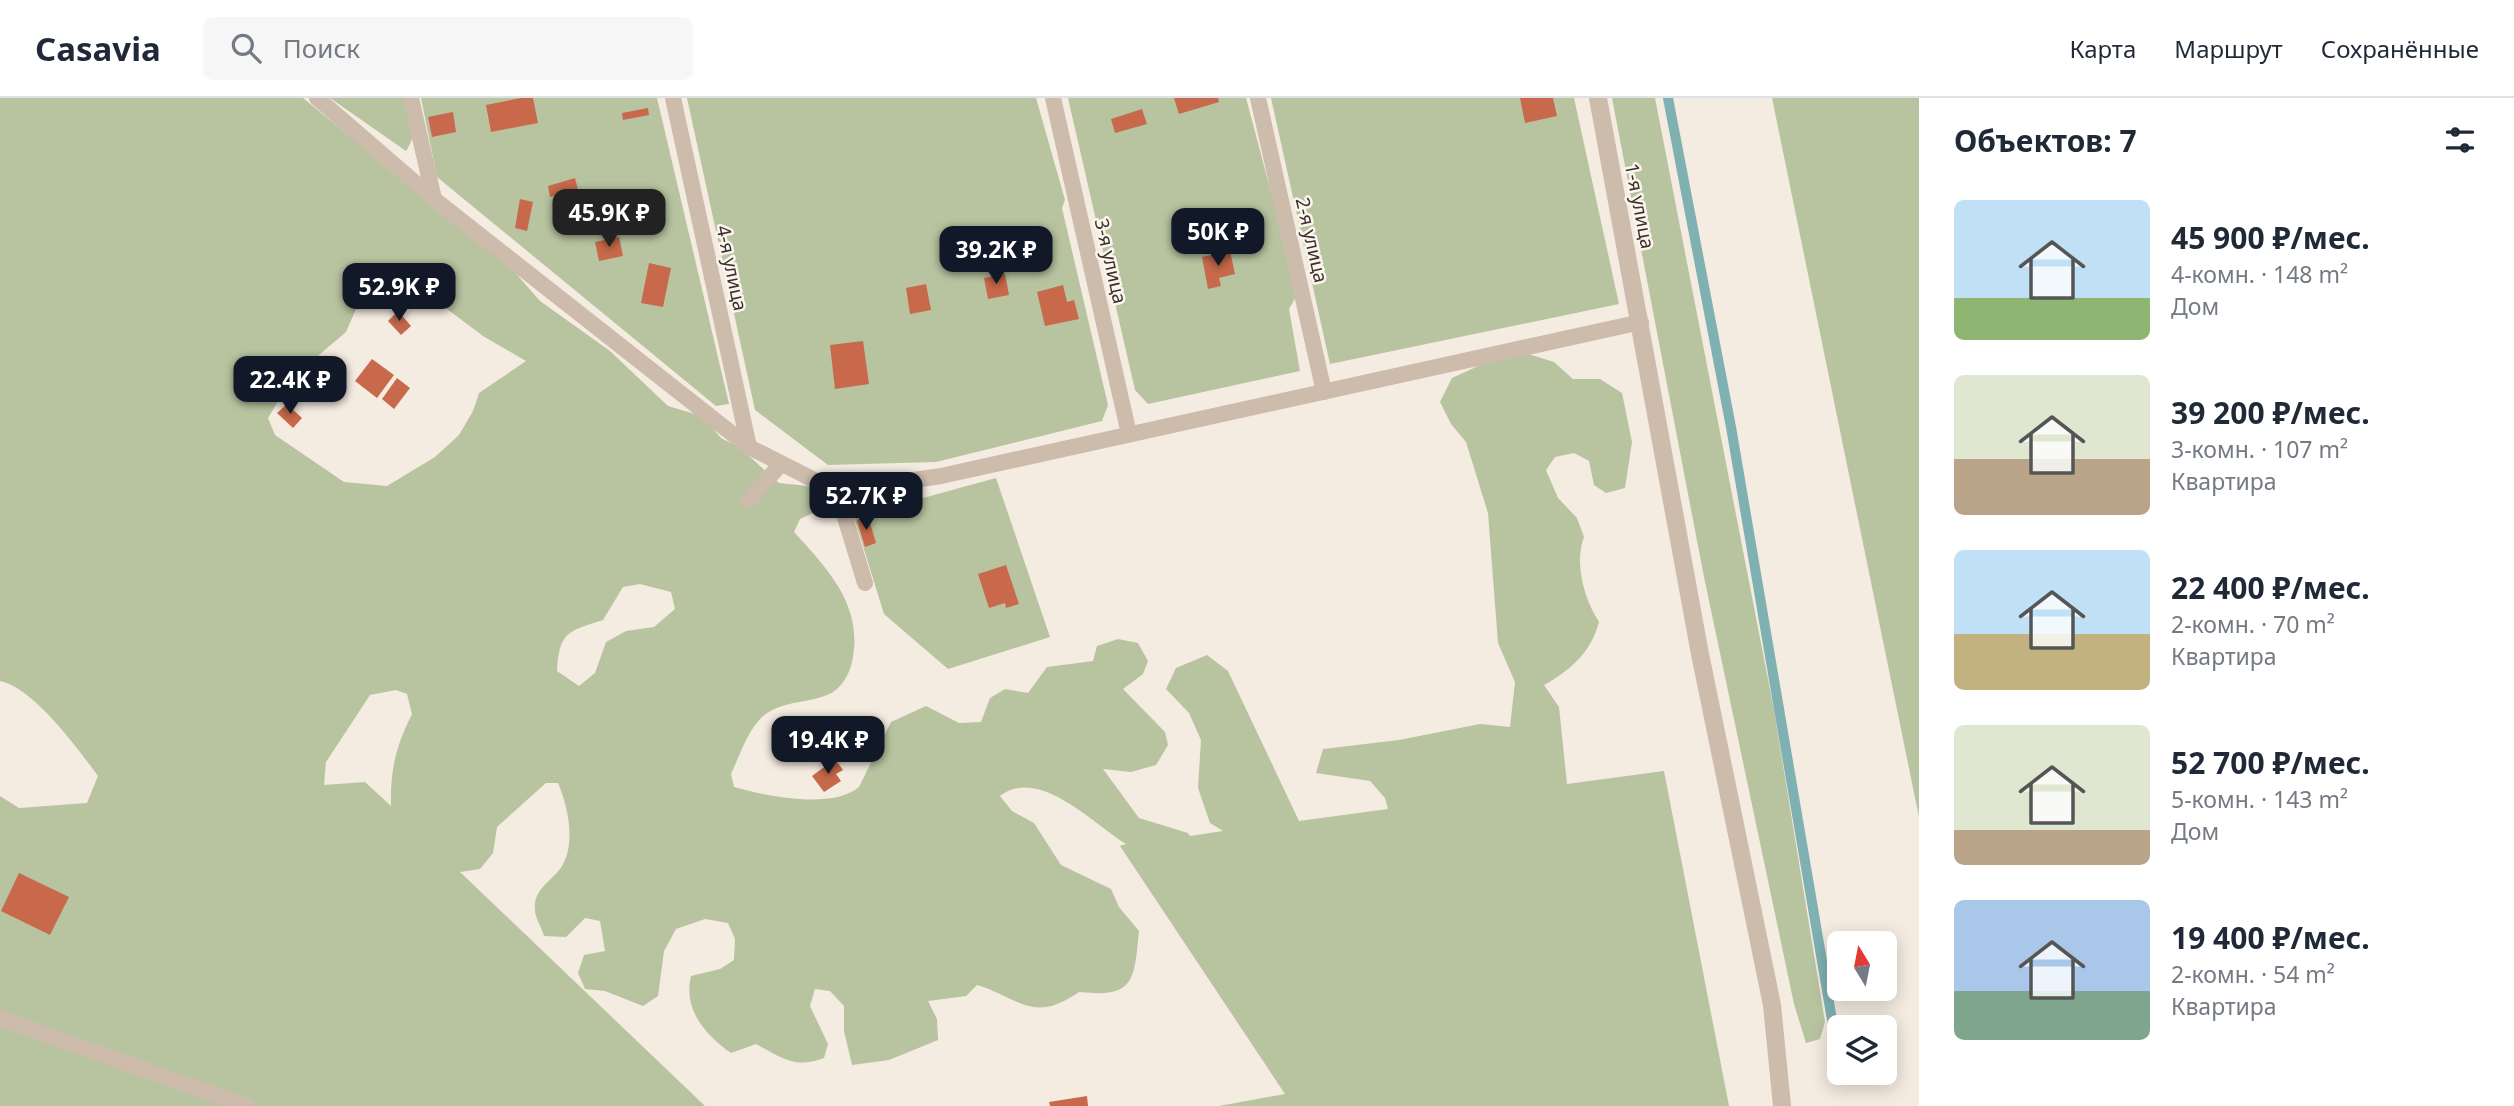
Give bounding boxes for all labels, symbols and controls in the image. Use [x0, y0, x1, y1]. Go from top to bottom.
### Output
search box [203, 17, 693, 80]
text: Casavia [35, 26, 161, 71]
icon: search [227, 29, 265, 67]
text: Поиск [283, 30, 360, 66]
text: Карта [2069, 32, 2136, 65]
text: Маршрут [2174, 32, 2283, 65]
text: Сохранённые [2321, 32, 2479, 65]
text: Объектов: 7 [1954, 120, 2137, 161]
icon: filters [2441, 121, 2479, 159]
street label: 1-я улица [1619, 161, 1661, 251]
pin: 45.9K ₽ [544, 190, 674, 249]
street label: 2-я улица [1290, 195, 1334, 285]
text: 45.9K ₽ [569, 196, 649, 228]
pin: 50K ₽ [1169, 208, 1267, 268]
text: 50K ₽ [1187, 215, 1249, 247]
street label: 3-я улица [1089, 216, 1133, 306]
text: 45 900 ₽/мес. [2171, 217, 2370, 258]
street label: 4-я улица [710, 223, 754, 313]
pin: 39.2K ₽ [931, 226, 1061, 286]
icon: home [2010, 228, 2094, 312]
text: 39.2K ₽ [956, 233, 1036, 265]
text: 4-комн. · 148 m² [2171, 258, 2348, 290]
pin: 52.9K ₽ [334, 264, 464, 323]
text: 52.9K ₽ [359, 270, 439, 302]
text: Дом [2171, 290, 2219, 322]
pin: 22.4K ₽ [225, 356, 355, 416]
text: 22.4K ₽ [250, 363, 330, 395]
text: 39 200 ₽/мес. [2171, 392, 2370, 433]
icon: home [2010, 403, 2094, 487]
text: 3-комн. · 107 m² [2171, 433, 2348, 465]
text: Квартира [2171, 465, 2277, 497]
pin: 52.7K ₽ [801, 472, 931, 532]
text: 52.7K ₽ [826, 479, 906, 511]
text: 22 400 ₽/мес. [2171, 567, 2370, 608]
icon: home [2010, 578, 2094, 662]
text: 2-комн. · 70 m² [2171, 608, 2335, 640]
text: Квартира [2171, 640, 2277, 672]
pin: 19.4K ₽ [763, 716, 893, 776]
text: 19.4K ₽ [788, 723, 868, 755]
text: 52 700 ₽/мес. [2171, 742, 2370, 783]
icon: home [2010, 753, 2094, 837]
text: 5-комн. · 143 m² [2171, 783, 2348, 815]
text: Дом [2171, 815, 2219, 847]
text: 19 400 ₽/мес. [2171, 917, 2370, 958]
icon: home [2010, 928, 2094, 1012]
north arrow [1827, 931, 1897, 1001]
map controls [1827, 931, 1897, 1085]
text: 2-комн. · 54 m² [2171, 958, 2335, 990]
text: Квартира [2171, 990, 2277, 1022]
button: layers [1827, 1015, 1897, 1085]

